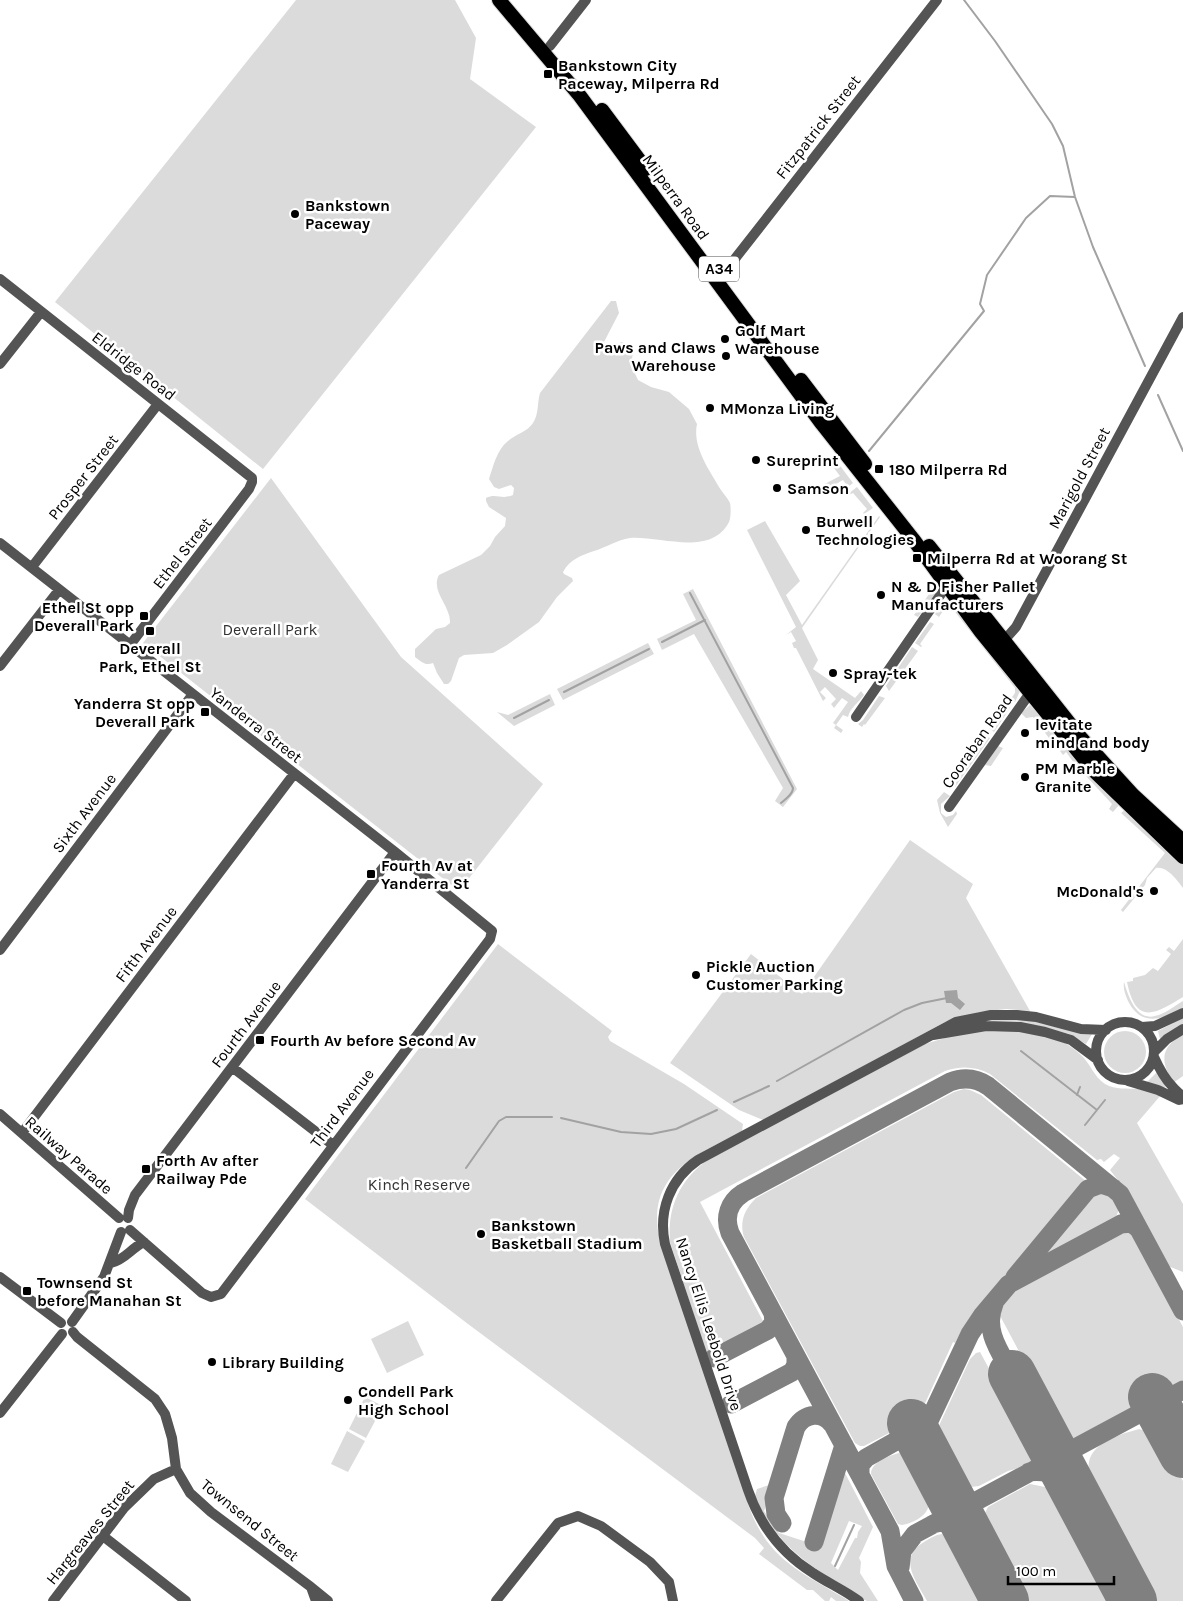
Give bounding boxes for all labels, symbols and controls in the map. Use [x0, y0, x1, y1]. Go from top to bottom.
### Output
place label: Bankstown City Paceway, Milperra Rd [558, 56, 720, 93]
marker: Bankstown City Paceway, Milperra Rd [542, 68, 554, 80]
street label: Fitzpatrick Street [772, 71, 864, 183]
street label: Milperra Road [639, 150, 713, 244]
place label: Bankstown Paceway [305, 196, 390, 233]
marker: Bankstown Paceway [289, 208, 301, 220]
road number: A34 [699, 256, 739, 282]
place label: Golf Mart Warehouse [735, 321, 820, 358]
street label: Eldridge Road [88, 327, 180, 405]
marker: Golf Mart Warehouse [719, 333, 731, 345]
place label: Paws and Claws Warehouse [595, 338, 716, 375]
marker: Paws and Claws Warehouse [720, 350, 732, 362]
place label: MMonza Living [720, 399, 834, 418]
marker: MMonza Living [704, 402, 716, 414]
street label: Marigold Street [1044, 424, 1114, 532]
street label: Prosper Street [44, 431, 122, 523]
place label: Sureprint [766, 451, 839, 470]
marker: Sureprint [750, 454, 762, 466]
place label: 180 Milperra Rd [889, 460, 1008, 479]
marker: 180 Milperra Rd [873, 463, 885, 475]
place label: Samson [787, 479, 849, 498]
marker: Samson [771, 482, 783, 494]
place label: Burwell Technologies [816, 512, 915, 549]
street label: Ethel Street [148, 514, 216, 592]
marker: Burwell Technologies [800, 524, 812, 536]
place label: Milperra Rd at Woorang St [927, 549, 1127, 568]
marker: Milperra Rd at Woorang St [911, 552, 923, 564]
place label: N & D Fisher Pallet Manufacturers [891, 577, 1035, 614]
marker: N & D Fisher Pallet Manufacturers [875, 589, 887, 601]
place label: Ethel St opp Deverall Park [34, 598, 135, 635]
marker: Ethel St opp Deverall Park [138, 610, 150, 622]
park label: Deverall Park [223, 620, 317, 639]
marker: Deverall Park, Ethel St [144, 625, 156, 637]
place label: Deverall Park, Ethel St [99, 639, 201, 676]
place label: Spray-tek [843, 664, 917, 683]
marker: Spray-tek [827, 667, 839, 679]
street label: Yanderra Street [206, 683, 306, 767]
street label: Cooraban Road [938, 690, 1016, 792]
place label: Yanderra St opp Deverall Park [74, 694, 196, 731]
marker: Yanderra St opp Deverall Park [199, 706, 211, 718]
place label: levitate mind and body [1035, 715, 1149, 752]
marker: levitate mind and body [1019, 727, 1031, 739]
place label: PM Marble Granite [1035, 759, 1115, 796]
street label: Sixth Avenue [48, 769, 120, 857]
marker: PM Marble Granite [1019, 771, 1031, 783]
place label: Fourth Av at Yanderra St [381, 856, 473, 893]
marker: Fourth Av at Yanderra St [365, 868, 377, 880]
place label: McDonald's [1056, 882, 1144, 901]
marker: McDonald's [1148, 885, 1160, 897]
street label: Fifth Avenue [111, 902, 181, 986]
place label: Pickle Auction Customer Parking [706, 957, 843, 994]
marker: Pickle Auction Customer Parking [690, 969, 702, 981]
street label: Fourth Avenue [207, 977, 285, 1071]
place label: Fourth Av before Second Av [270, 1031, 477, 1050]
marker: Fourth Av before Second Av [254, 1034, 266, 1046]
street label: Third Avenue [306, 1065, 378, 1151]
street label: Railway Parade [21, 1112, 117, 1198]
place label: Forth Av after Railway Pde [156, 1151, 259, 1188]
marker: Forth Av after Railway Pde [140, 1163, 152, 1175]
park label: Kinch Reserve [368, 1175, 470, 1194]
place label: Bankstown Basketball Stadium [491, 1216, 643, 1253]
marker: Bankstown Basketball Stadium [475, 1228, 487, 1240]
street label: Nancy Ellis Leebold Drive [672, 1235, 746, 1413]
place label: Townsend St before Manahan St [37, 1273, 182, 1310]
marker: Townsend St before Manahan St [21, 1285, 33, 1297]
place label: Library Building [222, 1353, 344, 1372]
marker: Library Building [206, 1356, 218, 1368]
place label: Condell Park High School [358, 1382, 454, 1419]
marker: Condell Park High School [342, 1394, 354, 1406]
street label: Townsend Street [197, 1475, 303, 1565]
street label: Hargreaves Street [42, 1476, 138, 1588]
scale bar [1008, 1554, 1114, 1586]
text: 100 m [1016, 1562, 1056, 1580]

